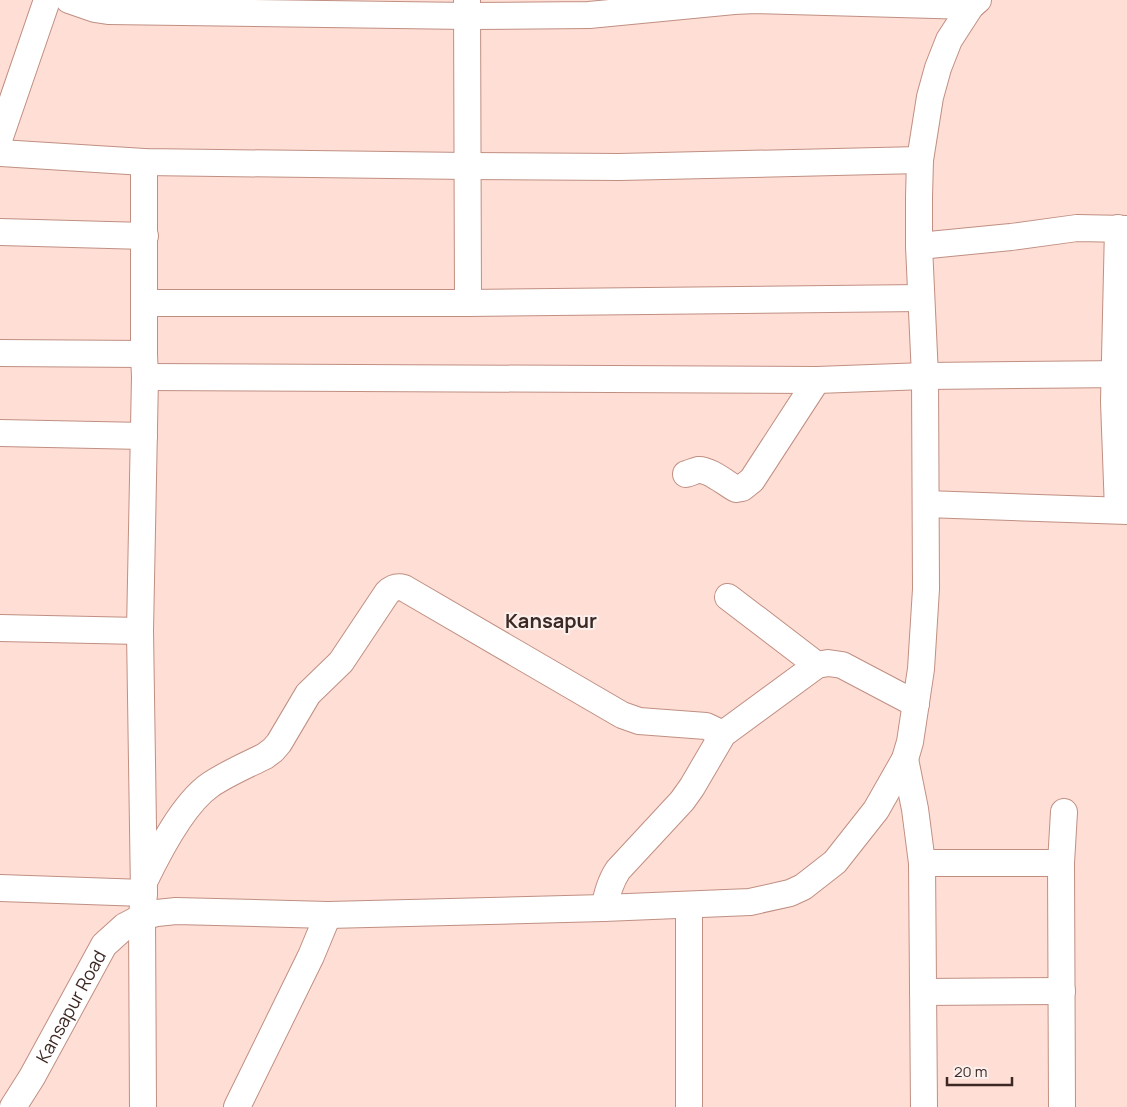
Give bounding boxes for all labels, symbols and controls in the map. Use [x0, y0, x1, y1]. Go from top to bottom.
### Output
district label: Kansapur [505, 607, 597, 634]
street label: Kansapur Road [30, 946, 111, 1067]
scale bar [947, 1054, 1012, 1086]
text: 20 m [954, 1061, 987, 1082]

